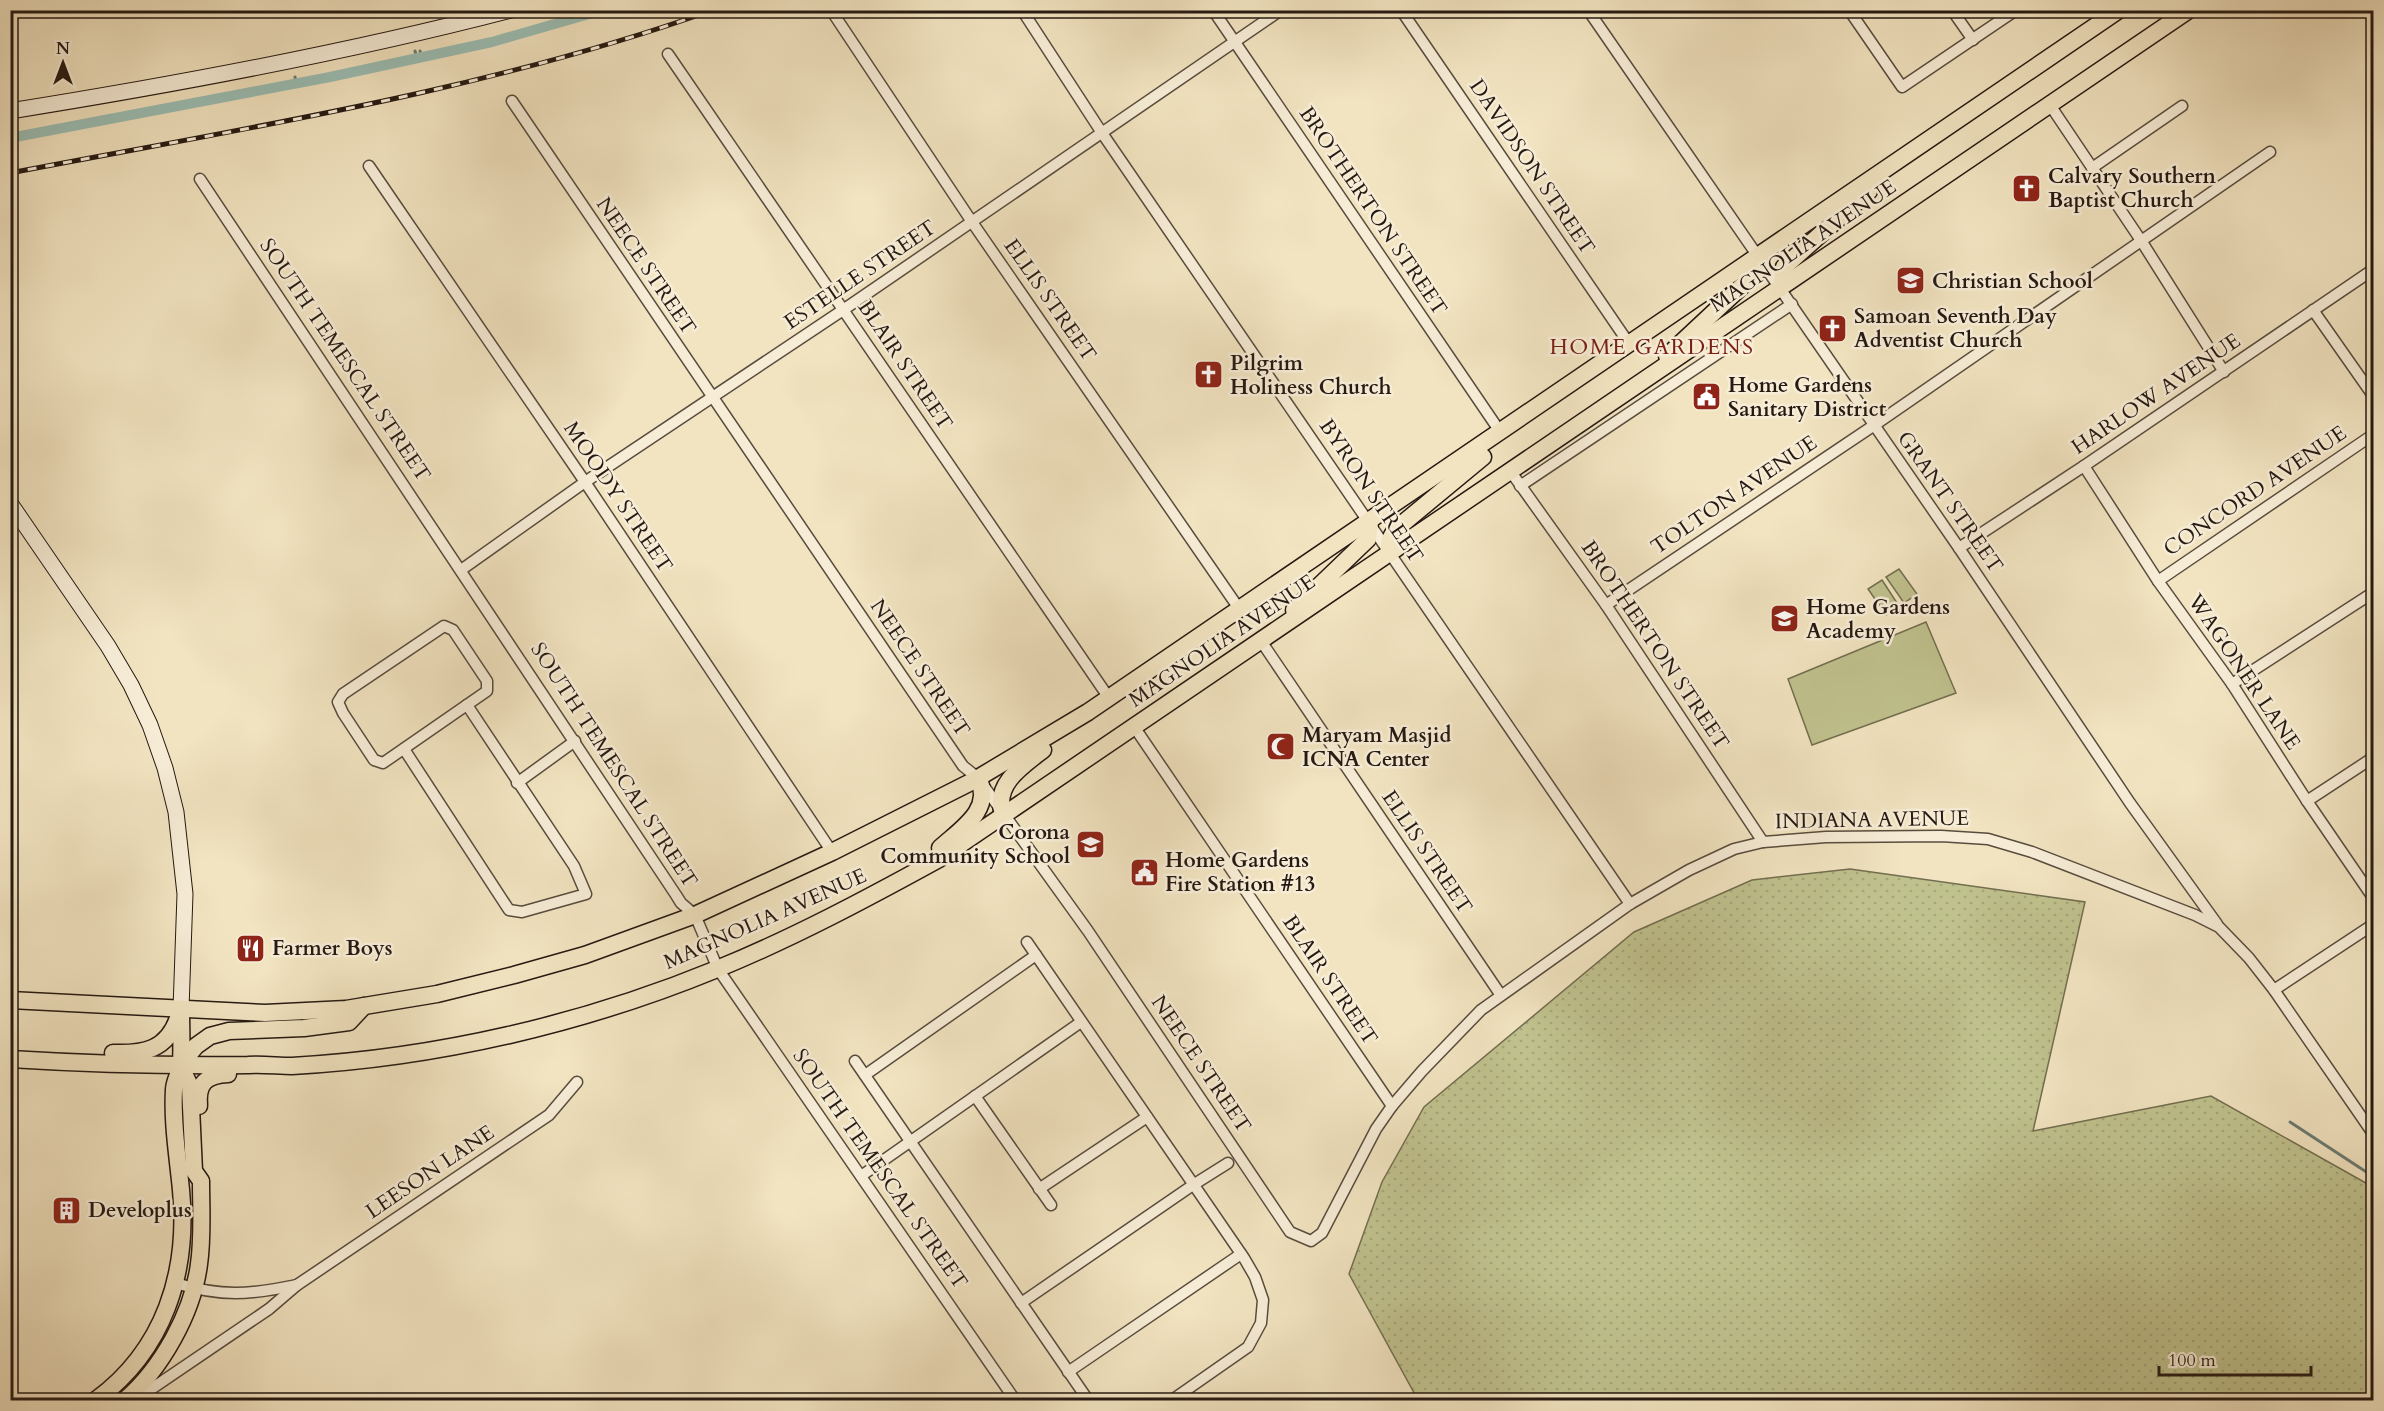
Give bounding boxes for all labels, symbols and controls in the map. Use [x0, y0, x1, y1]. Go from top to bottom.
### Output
north arrow [33, 33, 93, 93]
text: N [56, 38, 70, 60]
street label: DAVIDSON STREET [1462, 74, 1602, 260]
street label: BROTHERTON STREET [1292, 101, 1454, 321]
place label: Calvary Southern Baptist Church [2048, 162, 2217, 215]
church icon: Calvary Southern Baptist Church [2011, 172, 2043, 204]
street label: MAGNOLIA AVENUE [1704, 173, 1902, 319]
street label: NEECE STREET [589, 191, 703, 341]
street label: ESTELLE STREET [778, 213, 942, 337]
street label: SOUTH TEMESCAL STREET [253, 233, 437, 487]
street label: ELLIS STREET [997, 233, 1103, 367]
school or university icon: Christian School [1895, 265, 1927, 297]
place label: Christian School [1932, 267, 2093, 296]
street label: BLAIR STREET [851, 294, 959, 436]
place label: Samoan Seventh Day Adventist Church [1854, 302, 2057, 355]
church icon: Samoan Seventh Day Adventist Church [1817, 312, 1849, 344]
street label: HARLOW AVENUE [2066, 327, 2246, 461]
district label: HOME GARDENS [1549, 332, 1755, 362]
place label: Pilgrim Holiness Church [1230, 349, 1392, 402]
church icon: Pilgrim Holiness Church [1193, 359, 1225, 391]
place label: Home Gardens Sanitary District [1728, 371, 1887, 424]
public building icon: Home Gardens Sanitary District [1691, 381, 1723, 413]
street label: BYRON STREET [1312, 413, 1430, 569]
street label: MOODY STREET [557, 416, 679, 578]
street label: CONCORD AVENUE [2158, 419, 2352, 563]
street label: GRANT STREET [1890, 425, 2010, 579]
street label: TOLTON AVENUE [1645, 429, 1823, 561]
street label: BROTHERTON STREET [1574, 535, 1736, 755]
street label: MAGNOLIA AVENUE [1123, 568, 1321, 714]
street label: WAGONER LANE [2180, 587, 2307, 756]
street label: NEECE STREET [863, 593, 977, 743]
place label: Home Gardens Academy [1806, 593, 1950, 646]
school or university icon: Home Gardens Academy [1769, 603, 1801, 635]
street label: SOUTH TEMESCAL STREET [524, 637, 704, 893]
place label: Maryam Masjid ICNA Center [1302, 721, 1451, 774]
mosque icon: Maryam Masjid ICNA Center [1265, 731, 1297, 763]
street label: ELLIS STREET [1375, 784, 1479, 920]
street label: INDIANA AVENUE [1775, 804, 1969, 836]
place label: Corona Community School [880, 818, 1071, 871]
school or university icon: Corona Community School [1075, 828, 1107, 860]
place label: Home Gardens Fire Station #13 [1165, 846, 1315, 899]
public building icon: Home Gardens Fire Station #13 [1128, 856, 1160, 888]
street label: MAGNOLIA AVENUE [659, 861, 871, 977]
street label: BLAIR STREET [1276, 909, 1384, 1051]
restaurant icon: Farmer Boys [235, 932, 267, 964]
place label: Farmer Boys [272, 934, 392, 963]
street label: NEECE STREET [1144, 989, 1258, 1139]
street label: SOUTH TEMESCAL STREET [786, 1043, 974, 1295]
street label: LEESON LANE [360, 1118, 500, 1226]
building icon: Developlus [51, 1194, 83, 1226]
place label: Developlus [88, 1196, 192, 1225]
scale bar [2159, 1339, 2310, 1377]
text: 100 m [2168, 1348, 2216, 1373]

